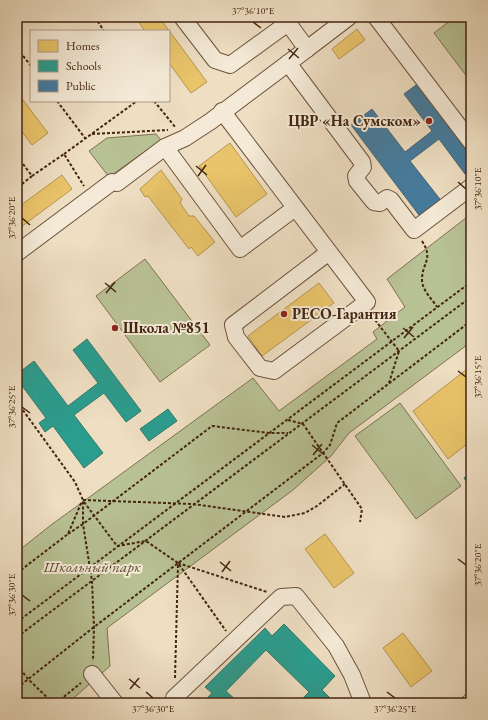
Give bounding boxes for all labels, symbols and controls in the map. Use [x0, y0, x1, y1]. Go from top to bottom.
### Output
text: 37°36'10"E [232, 4, 275, 17]
legend [30, 30, 170, 102]
text: Homes [66, 38, 100, 54]
text: Schools [66, 58, 101, 74]
text: Public [66, 78, 96, 94]
place label: ЦВР «На Сумском» [288, 111, 421, 130]
marker: ЦВР «На Сумском» [424, 116, 434, 126]
text: 37°36'10"E [471, 167, 484, 210]
text: 37°36'20"E [5, 196, 18, 239]
place label: РЕСО-Гарантия [292, 304, 397, 323]
marker: РЕСО-Гарантия [279, 309, 289, 319]
place label: Школа №851 [123, 318, 210, 337]
marker: Школа №851 [110, 323, 120, 333]
text: 37°36'15"E [471, 355, 484, 398]
text: 37°36'25"E [5, 385, 18, 428]
text: 37°36'20"E [471, 543, 484, 586]
park label: Школьный парк [42, 557, 142, 576]
text: 37°36'30"E [5, 573, 18, 616]
text: 37°36'30"E [132, 702, 175, 715]
text: 37°36'25"E [374, 702, 417, 715]

